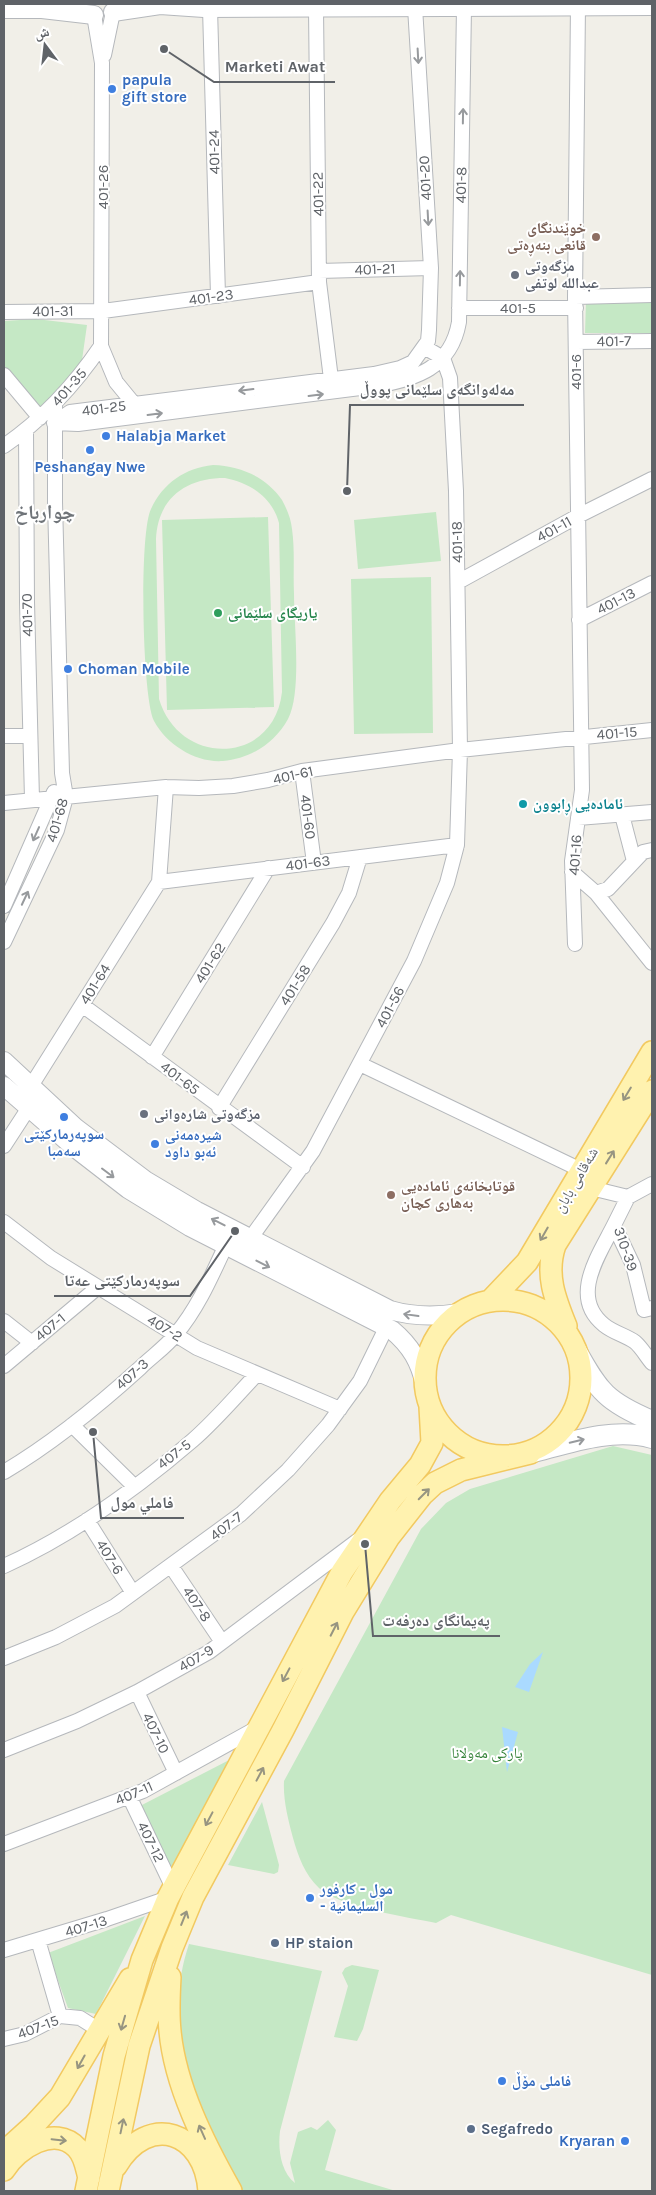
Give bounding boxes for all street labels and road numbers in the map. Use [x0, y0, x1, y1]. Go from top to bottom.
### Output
street label: 401-24 [205, 129, 223, 174]
street label: 401-20 [415, 155, 435, 201]
street label: 401-26 [94, 165, 112, 209]
street label: 401-8 [452, 167, 470, 203]
street label: 401-22 [309, 171, 327, 217]
street label: 401-21 [354, 259, 396, 279]
street label: 401-23 [187, 285, 235, 309]
street label: 401-5 [500, 299, 536, 317]
street label: 401-31 [32, 302, 74, 320]
street label: 401-7 [597, 332, 631, 350]
street label: 401-6 [567, 354, 585, 390]
street label: 401-35 [48, 364, 90, 410]
street label: 401-25 [81, 396, 127, 420]
street label: 401-11 [533, 512, 575, 546]
street label: 401-18 [448, 521, 466, 563]
street label: 401-13 [594, 584, 638, 618]
street label: 401-70 [18, 593, 36, 637]
street label: 401-15 [596, 722, 638, 744]
street label: 401-61 [271, 762, 315, 788]
street label: 401-60 [296, 794, 320, 840]
street label: 401-68 [42, 796, 72, 844]
street label: 401-16 [565, 834, 585, 876]
street label: 401-63 [285, 851, 331, 875]
street label: 401-62 [191, 939, 229, 987]
street label: 401-64 [76, 960, 115, 1008]
street label: 401-58 [275, 961, 315, 1009]
street label: 401-56 [372, 983, 408, 1031]
street label: 401-65 [157, 1057, 203, 1099]
street label: شەقامی بابان [550, 1144, 603, 1216]
street label: 310-39 [610, 1225, 642, 1273]
street label: 407-1 [31, 1309, 69, 1345]
street label: 407-2 [144, 1310, 186, 1346]
street label: 407-3 [112, 1354, 152, 1394]
street label: 407-5 [153, 1435, 195, 1473]
street label: 407-7 [206, 1508, 246, 1544]
street label: 407-6 [92, 1536, 128, 1578]
street label: 407-8 [179, 1583, 215, 1625]
street label: 407-9 [175, 1640, 217, 1676]
street label: 407-10 [138, 1710, 174, 1757]
street label: 407-11 [112, 1777, 156, 1809]
street label: 407-12 [133, 1819, 169, 1865]
street label: 407-13 [63, 1911, 109, 1941]
street label: 407-15 [15, 2011, 61, 2043]

